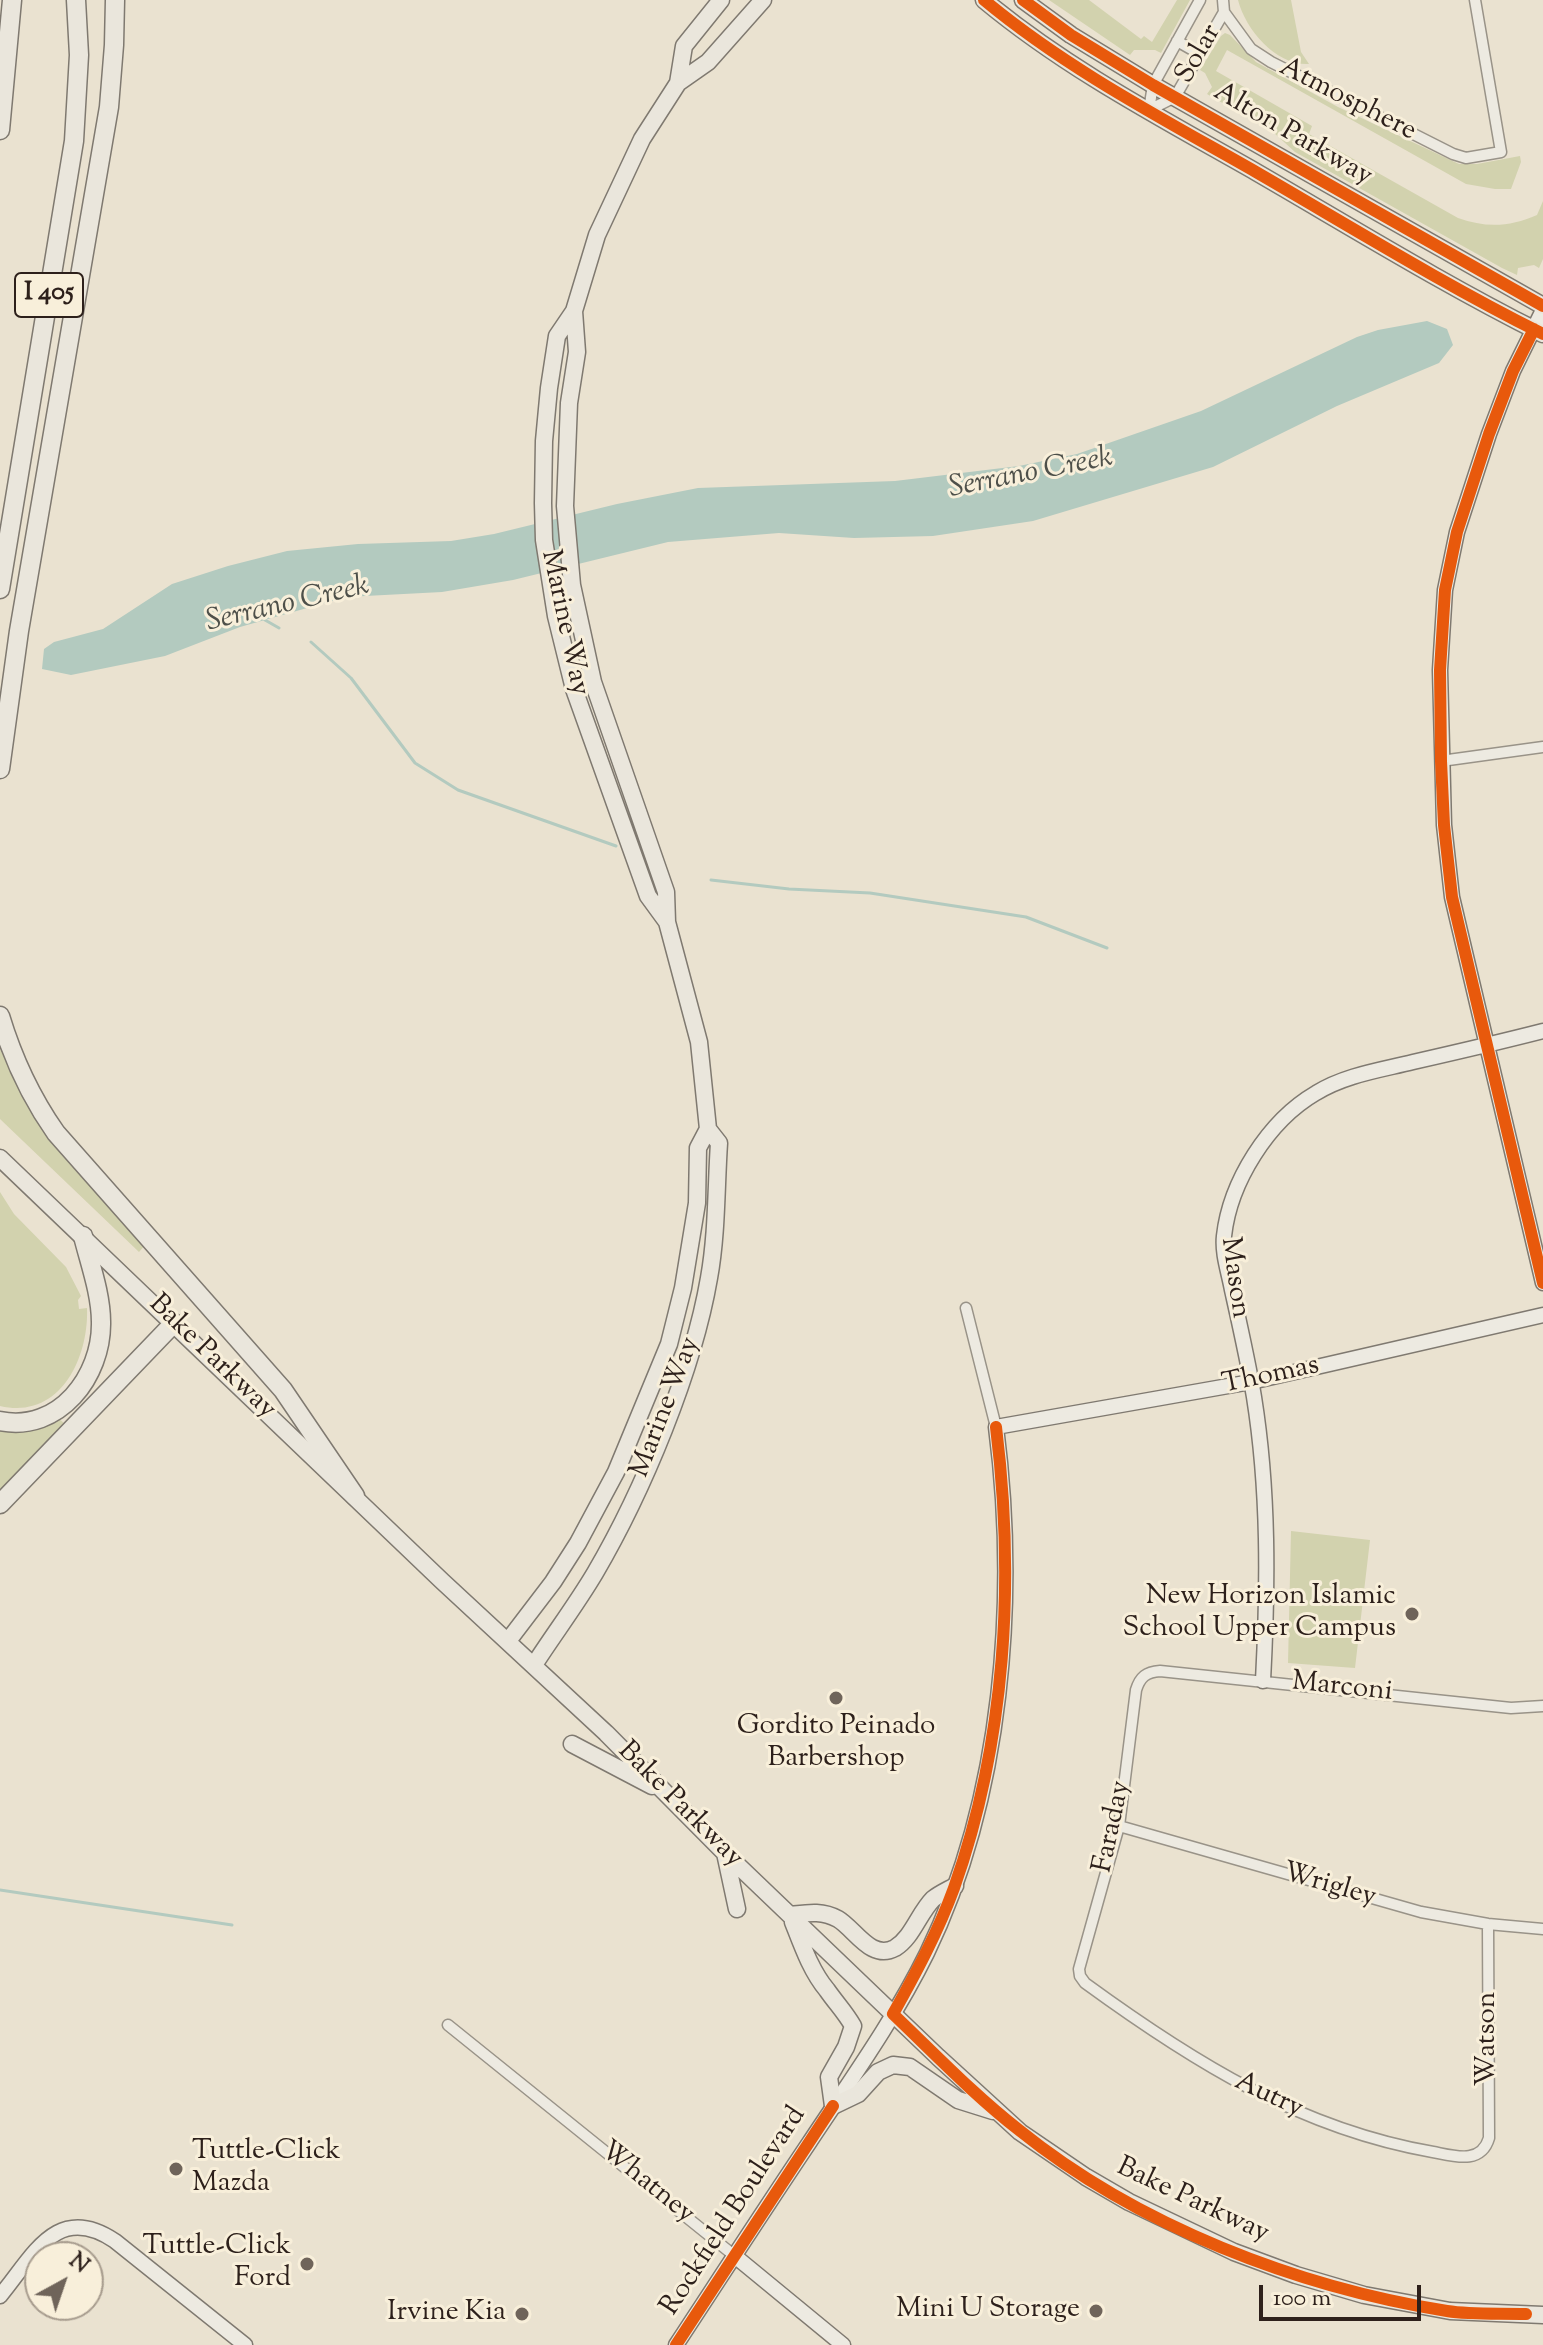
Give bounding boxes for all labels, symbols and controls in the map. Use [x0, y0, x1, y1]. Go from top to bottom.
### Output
street label: Solar [1170, 19, 1230, 91]
street label: Atmosphere [1273, 52, 1421, 150]
street label: Alton Parkway [1206, 77, 1378, 195]
road number: I 405 [15, 273, 83, 317]
water label: Serrano Creek [946, 441, 1116, 509]
street label: Marine Way [531, 547, 595, 699]
water label: Serrano Creek [203, 570, 373, 642]
street label: Mason [1211, 1235, 1255, 1321]
street label: Bake Parkway [140, 1289, 282, 1427]
street label: Marine Way [625, 1333, 709, 1483]
street label: Thomas [1219, 1350, 1323, 1404]
place label: New Horizon Islamic School Upper Campus [1123, 1581, 1396, 1647]
marker: New Horizon Islamic School Upper Campus [1403, 1605, 1421, 1623]
street label: Marconi [1290, 1667, 1394, 1711]
marker: Gordito Peinado Barbershop [827, 1689, 845, 1707]
place label: Gordito Peinado Barbershop [737, 1711, 935, 1777]
street label: Bake Parkway [609, 1736, 749, 1876]
street label: Faraday [1088, 1778, 1140, 1876]
street label: Wrigley [1278, 1858, 1380, 1916]
street label: Watson [1472, 1992, 1506, 2086]
street label: Autry [1228, 2067, 1308, 2127]
street label: Rockfield Boulevard [655, 2101, 815, 2323]
place label: Tuttle-Click Mazda [192, 2136, 341, 2202]
street label: Whatney [592, 2136, 700, 2232]
street label: Bake Parkway [1110, 2152, 1274, 2252]
marker: Tuttle-Click Mazda [167, 2160, 185, 2178]
place label: Tuttle-Click Ford [142, 2231, 291, 2297]
north arrow [24, 2241, 104, 2321]
text: N [61, 2246, 95, 2282]
marker: Tuttle-Click Ford [298, 2255, 316, 2273]
scale bar [1263, 2269, 1425, 2319]
text: 100 m [1273, 2282, 1331, 2316]
place label: Mini U Storage [896, 2294, 1080, 2328]
place label: Irvine Kia [387, 2297, 506, 2331]
marker: Mini U Storage [1087, 2302, 1105, 2320]
marker: Irvine Kia [513, 2305, 531, 2323]

